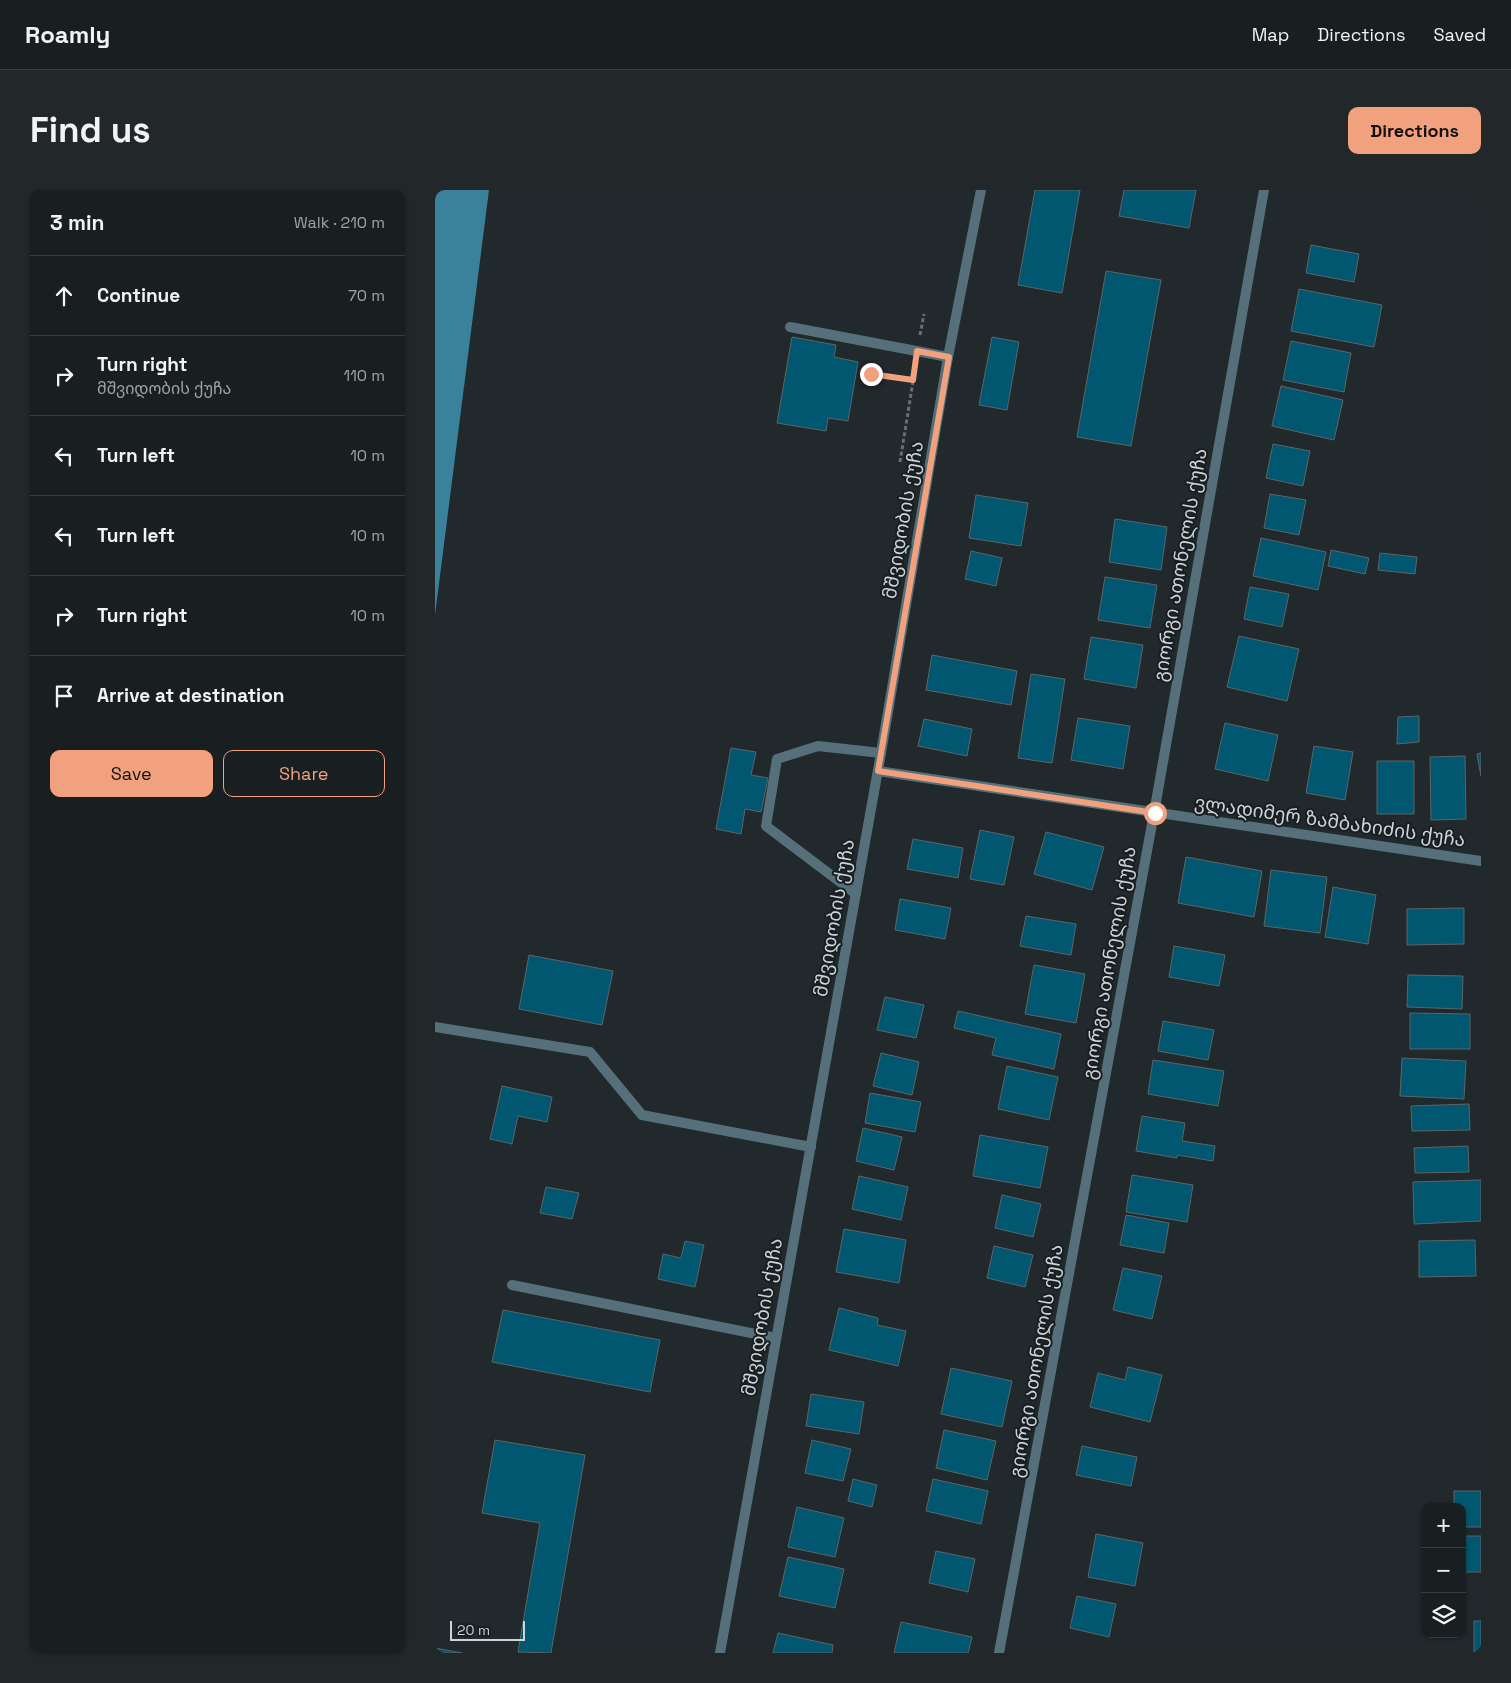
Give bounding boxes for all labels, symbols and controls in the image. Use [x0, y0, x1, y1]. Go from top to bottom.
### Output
text: Roamly [25, 19, 110, 50]
text: Map [1252, 23, 1289, 46]
text: Directions [1317, 23, 1406, 46]
text: Saved [1434, 23, 1486, 46]
button: Directions [1348, 107, 1481, 154]
text: Find us [30, 108, 151, 152]
text: 3 min [50, 209, 105, 236]
text: Walk · 210 m [294, 212, 385, 233]
icon: ahead [50, 282, 78, 310]
text: Continue [97, 283, 180, 308]
text: 70 m [348, 285, 385, 306]
text: Turn right [97, 352, 187, 377]
icon: right [50, 362, 78, 390]
route end [860, 363, 883, 386]
text: 110 m [343, 365, 385, 386]
text: მშვიდობის ქუჩა [97, 378, 231, 399]
street label: მშვიდობის ქუჩა [877, 439, 929, 601]
icon: left [50, 442, 78, 470]
text: Turn left [97, 443, 175, 468]
text: 10 m [350, 445, 385, 466]
street label: გიორგი ათონელის ქუჩა [1147, 447, 1213, 683]
icon: left [50, 522, 78, 550]
text: Turn left [97, 523, 175, 548]
text: 10 m [350, 525, 385, 546]
icon: right [50, 602, 78, 630]
text: Turn right [97, 603, 187, 628]
text: 10 m [350, 605, 385, 626]
icon: arrive [50, 682, 78, 710]
text: Arrive at destination [97, 683, 285, 708]
button: Save [50, 750, 213, 797]
button: Share [223, 750, 385, 797]
street label: ვლადიმერ ზამბახიძის ქუჩა [1193, 790, 1467, 852]
route start [1144, 802, 1167, 825]
street label: მშვიდობის ქუჩა [808, 837, 860, 999]
street label: გიორგი ათონელის ქუჩა [1076, 845, 1142, 1081]
street label: მშვიდობის ქუჩა [736, 1236, 788, 1398]
street label: გიორგი ათონელის ქუჩა [1003, 1243, 1069, 1479]
map controls [1421, 1503, 1466, 1638]
button: + [1421, 1503, 1466, 1548]
button: − [1421, 1548, 1466, 1593]
button: layers [1421, 1593, 1466, 1638]
scale bar [450, 1618, 525, 1641]
text: 20 m [457, 1621, 490, 1639]

